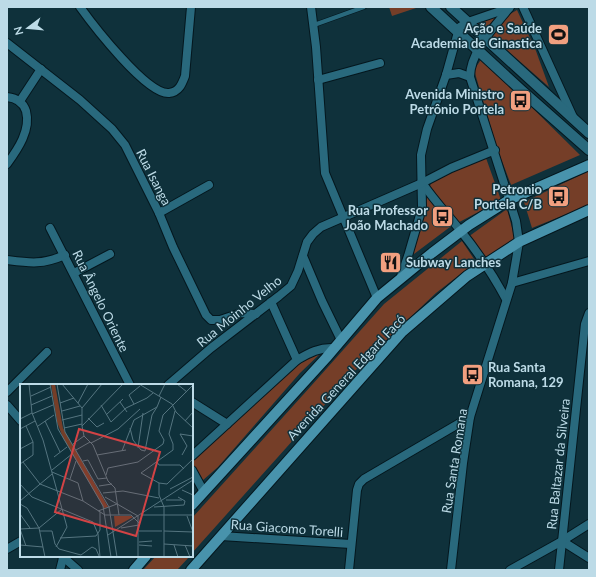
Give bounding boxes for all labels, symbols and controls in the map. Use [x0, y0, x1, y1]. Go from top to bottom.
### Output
north arrow [8, 8, 48, 48]
place label: Ação e Saúde Academia de Ginastica [410, 20, 542, 51]
sports icon: Ação e Saúde Academia de Ginastica [545, 22, 571, 48]
text: N [10, 25, 25, 37]
place label: Avenida Ministro Petrônio Portela [404, 86, 505, 117]
bus stop icon: Avenida Ministro Petrônio Portela [507, 88, 533, 114]
street label: Rua Isanga [133, 146, 175, 208]
place label: Petronio Portela C/B [474, 181, 543, 212]
bus stop icon: Petronio Portela C/B [545, 183, 571, 209]
place label: Rua Professor João Machado [344, 202, 429, 233]
bus stop icon: Rua Professor João Machado [430, 204, 456, 230]
street label: Rua Ângelo Oriente [69, 247, 133, 355]
restaurant icon: Subway Lanches [378, 249, 404, 275]
place label: Subway Lanches [406, 254, 501, 270]
street label: Rua Moinho Velho [193, 272, 285, 350]
street label: Avenida General Edgard Facó [283, 311, 409, 443]
place label: Rua Santa Romana, 129 [488, 359, 564, 390]
bus stop icon: Rua Santa Romana, 129 [459, 361, 485, 387]
inset map [20, 384, 193, 557]
street label: Rua Baltazar da Silveira [543, 398, 573, 530]
street label: Rua Santa Romana [438, 407, 470, 515]
street label: Rua Giacomo Torelli [230, 516, 344, 540]

